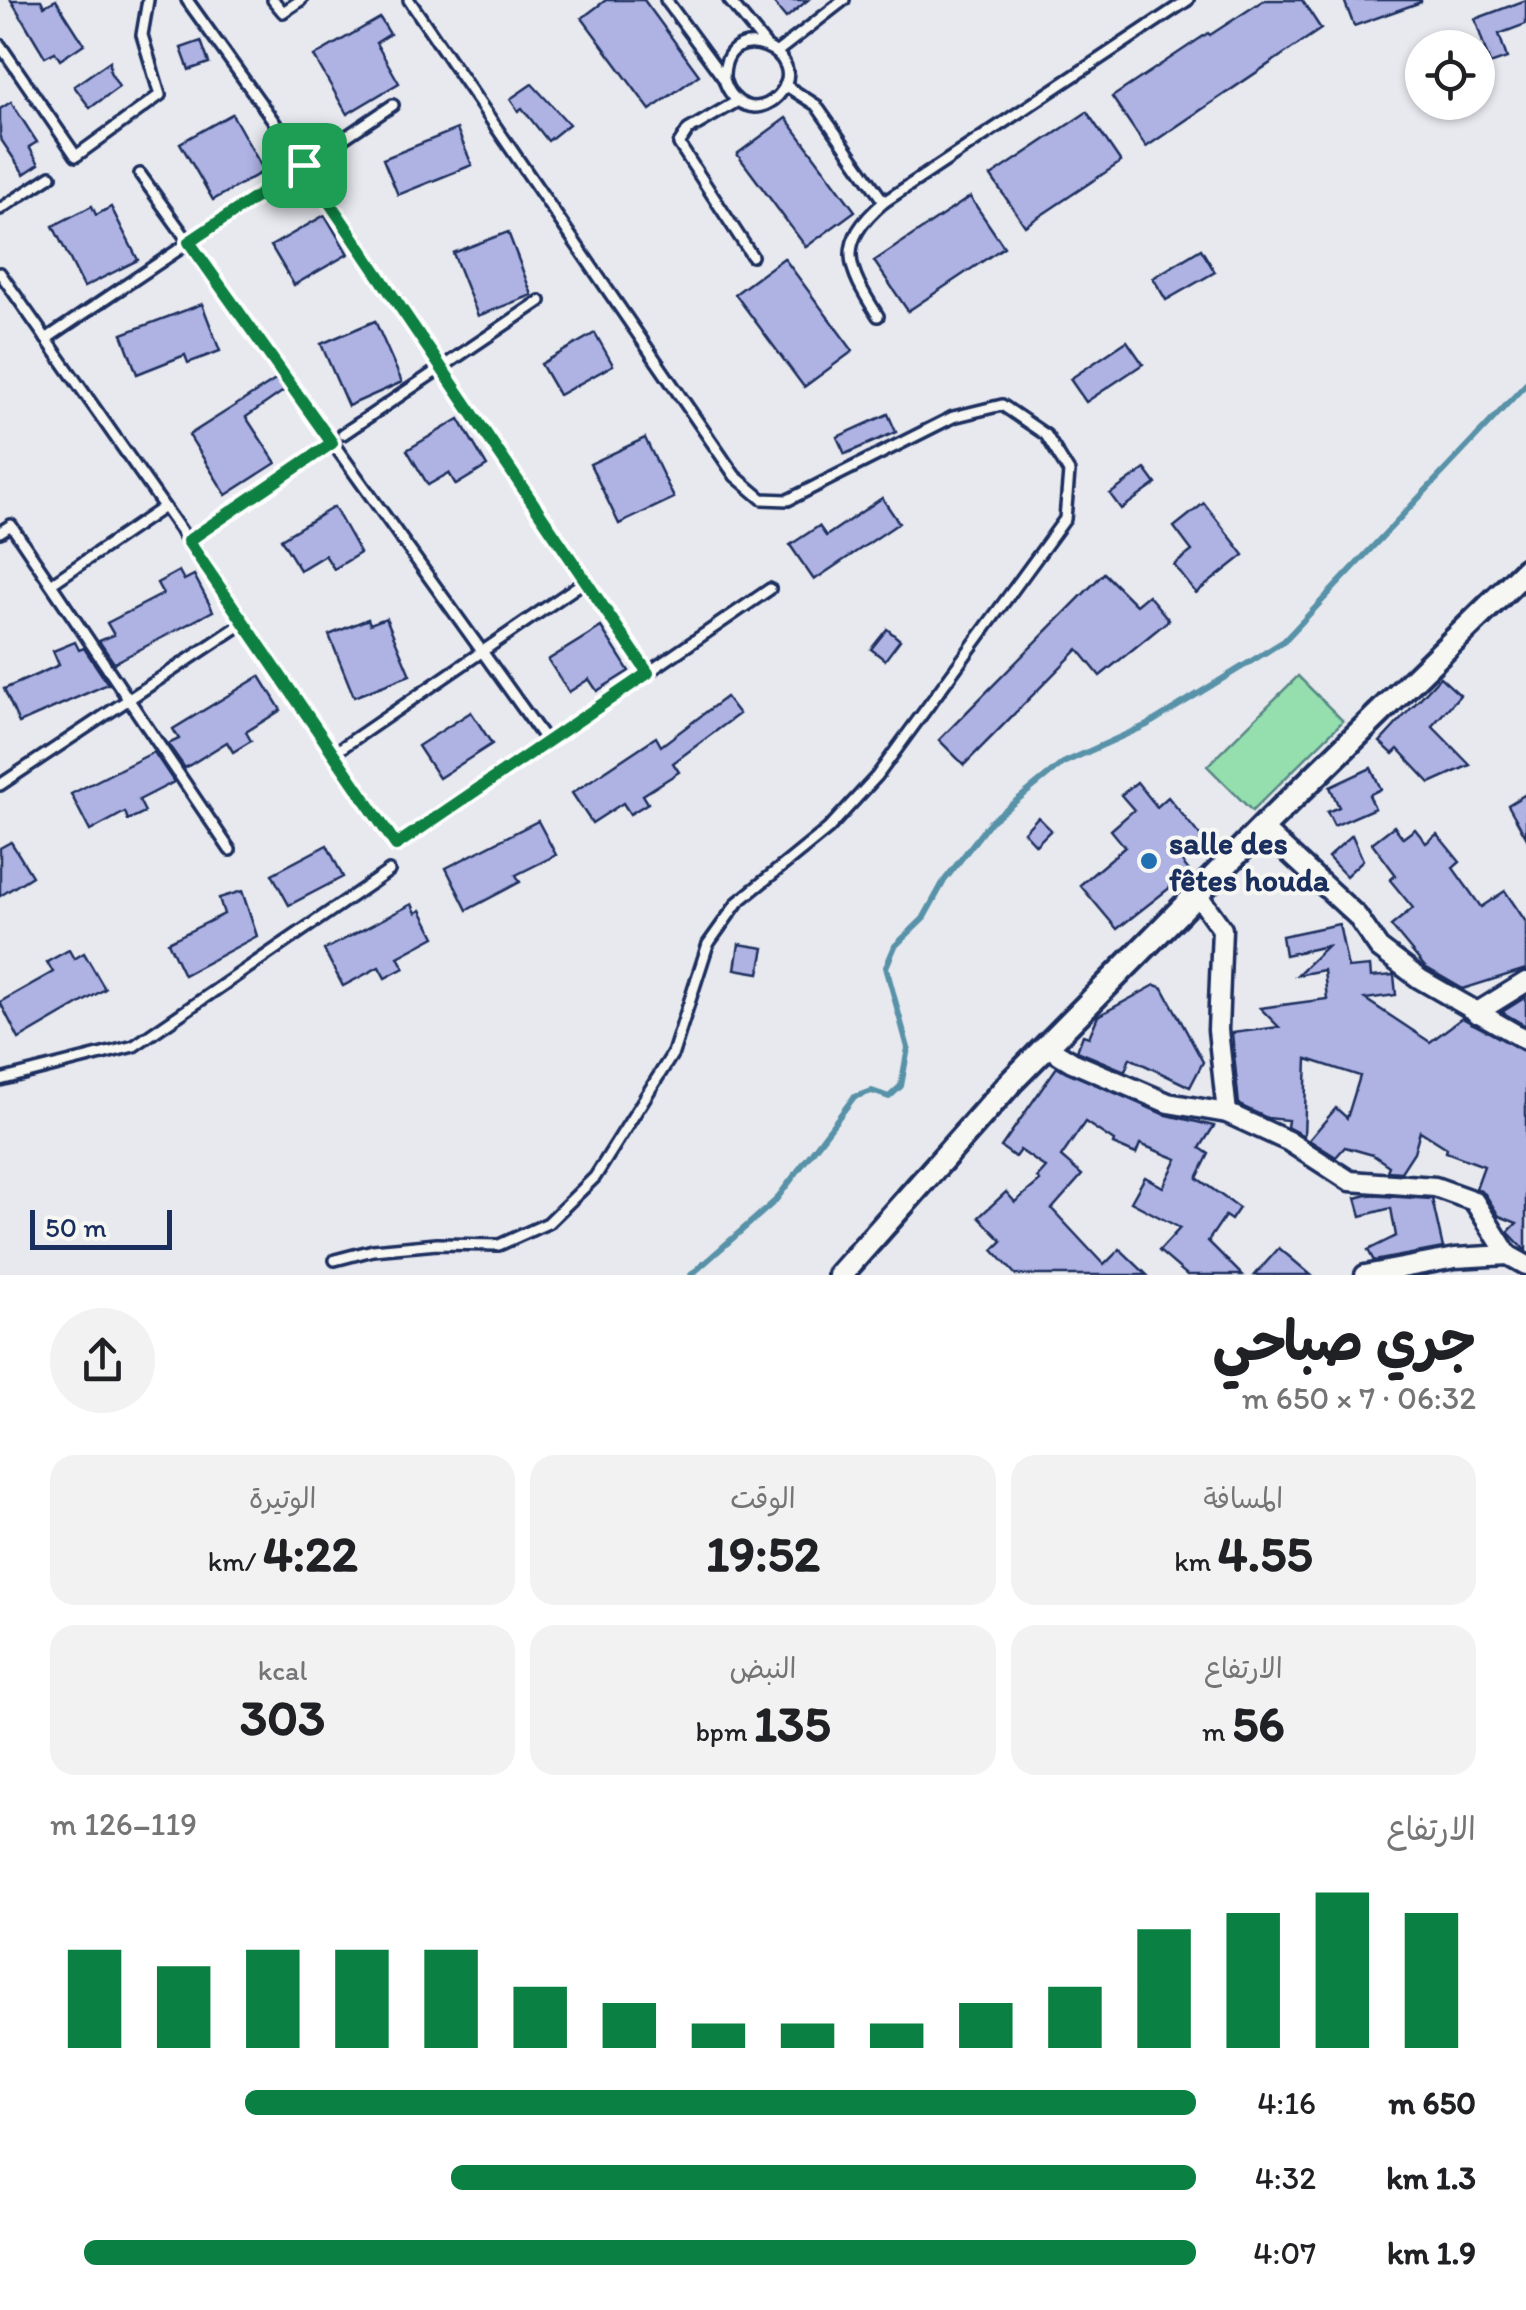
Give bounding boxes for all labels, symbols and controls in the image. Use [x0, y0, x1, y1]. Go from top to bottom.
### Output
map controls [1405, 30, 1495, 120]
button: locate [1405, 30, 1495, 120]
pin [262, 123, 347, 208]
icon: arrive [277, 138, 332, 193]
place label: salle des fêtes houda [1169, 824, 1330, 899]
marker: salle des fêtes houda [1138, 850, 1160, 872]
scale bar [30, 1205, 172, 1250]
text: 50 m [45, 1210, 107, 1244]
button: share [50, 1308, 155, 1413]
text: جري صباحي [1213, 1308, 1476, 1374]
text: 06:32 · 7 × 650 m [1242, 1379, 1476, 1417]
text: الوتيرة [249, 1481, 316, 1515]
text: الوقت [730, 1481, 796, 1515]
text: المسافة [1203, 1481, 1283, 1515]
text: 4:22 [263, 1523, 358, 1584]
text: 19:52 [706, 1523, 820, 1584]
text: 4.55 [1218, 1523, 1312, 1584]
text: /km [208, 1544, 263, 1578]
text: km [1174, 1544, 1218, 1578]
text: النبض [730, 1651, 796, 1685]
text: الارتفاع [1204, 1651, 1283, 1685]
text: kcal [258, 1653, 308, 1687]
text: 303 [240, 1687, 325, 1748]
text: 135 [754, 1693, 830, 1754]
text: 56 [1232, 1693, 1285, 1754]
text: bpm [696, 1714, 754, 1748]
text: m [1202, 1714, 1232, 1748]
text: 119–126 m [50, 1805, 197, 1843]
text: الارتفاع [1386, 1810, 1476, 1848]
text: 4:16 [1257, 2084, 1316, 2122]
text: 650 m [1388, 2084, 1476, 2122]
text: 4:32 [1255, 2159, 1316, 2197]
text: 1.3 km [1386, 2159, 1476, 2197]
text: 4:07 [1253, 2234, 1316, 2272]
text: 1.9 km [1387, 2234, 1476, 2272]

